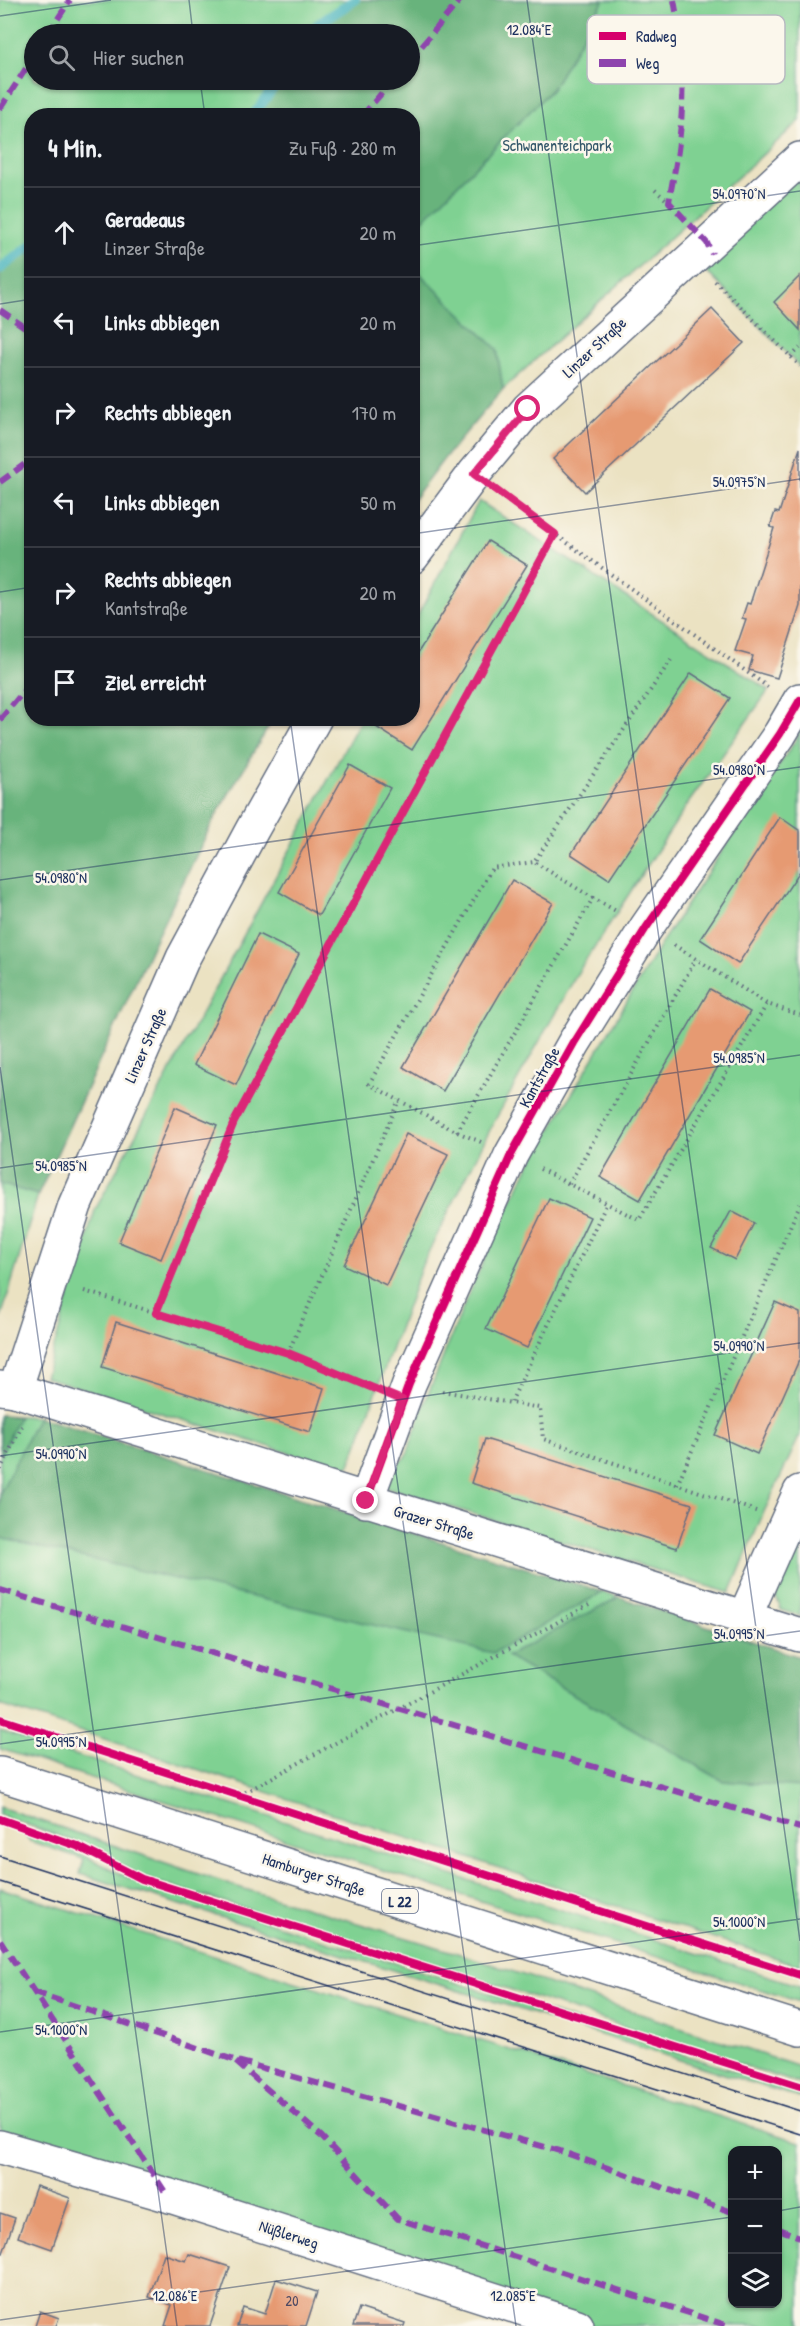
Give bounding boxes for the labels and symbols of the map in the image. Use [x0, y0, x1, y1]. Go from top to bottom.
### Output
legend [587, 15, 785, 84]
text: 12.084°E [507, 19, 552, 40]
text: Radweg [636, 25, 677, 47]
text: Weg [636, 52, 659, 74]
park label: Schwanenteichpark [502, 134, 612, 156]
text: 54.0970°N [712, 183, 766, 204]
street label: Linzer Straße [557, 311, 631, 382]
route start [514, 395, 540, 421]
text: 54.0975°N [713, 471, 765, 492]
text: 54.0980°N [713, 759, 765, 780]
text: 54.0980°N [35, 867, 87, 888]
street label: Linzer Straße [119, 1003, 172, 1086]
street label: Kantstraße [513, 1042, 565, 1111]
text: 54.0985°N [713, 1047, 765, 1068]
text: 54.0985°N [35, 1155, 87, 1176]
text: 54.0990°N [713, 1335, 765, 1356]
text: 54.0990°N [35, 1443, 87, 1464]
route end [352, 1487, 378, 1513]
street label: Grazer Straße [391, 1499, 478, 1545]
text: 54.0995°N [714, 1623, 764, 1644]
text: 54.0995°N [36, 1731, 86, 1752]
street label: Hamburger Straße [260, 1847, 369, 1901]
road number: L 22 [382, 1889, 418, 1913]
text: 54.1000°N [713, 1911, 765, 1932]
text: 54.1000°N [35, 2019, 87, 2040]
street label: Nüßlerweg [257, 2214, 321, 2254]
text: 12.086°E [153, 2285, 198, 2306]
text: 12.085°E [490, 2285, 536, 2306]
house number: 20 [286, 2291, 298, 2310]

